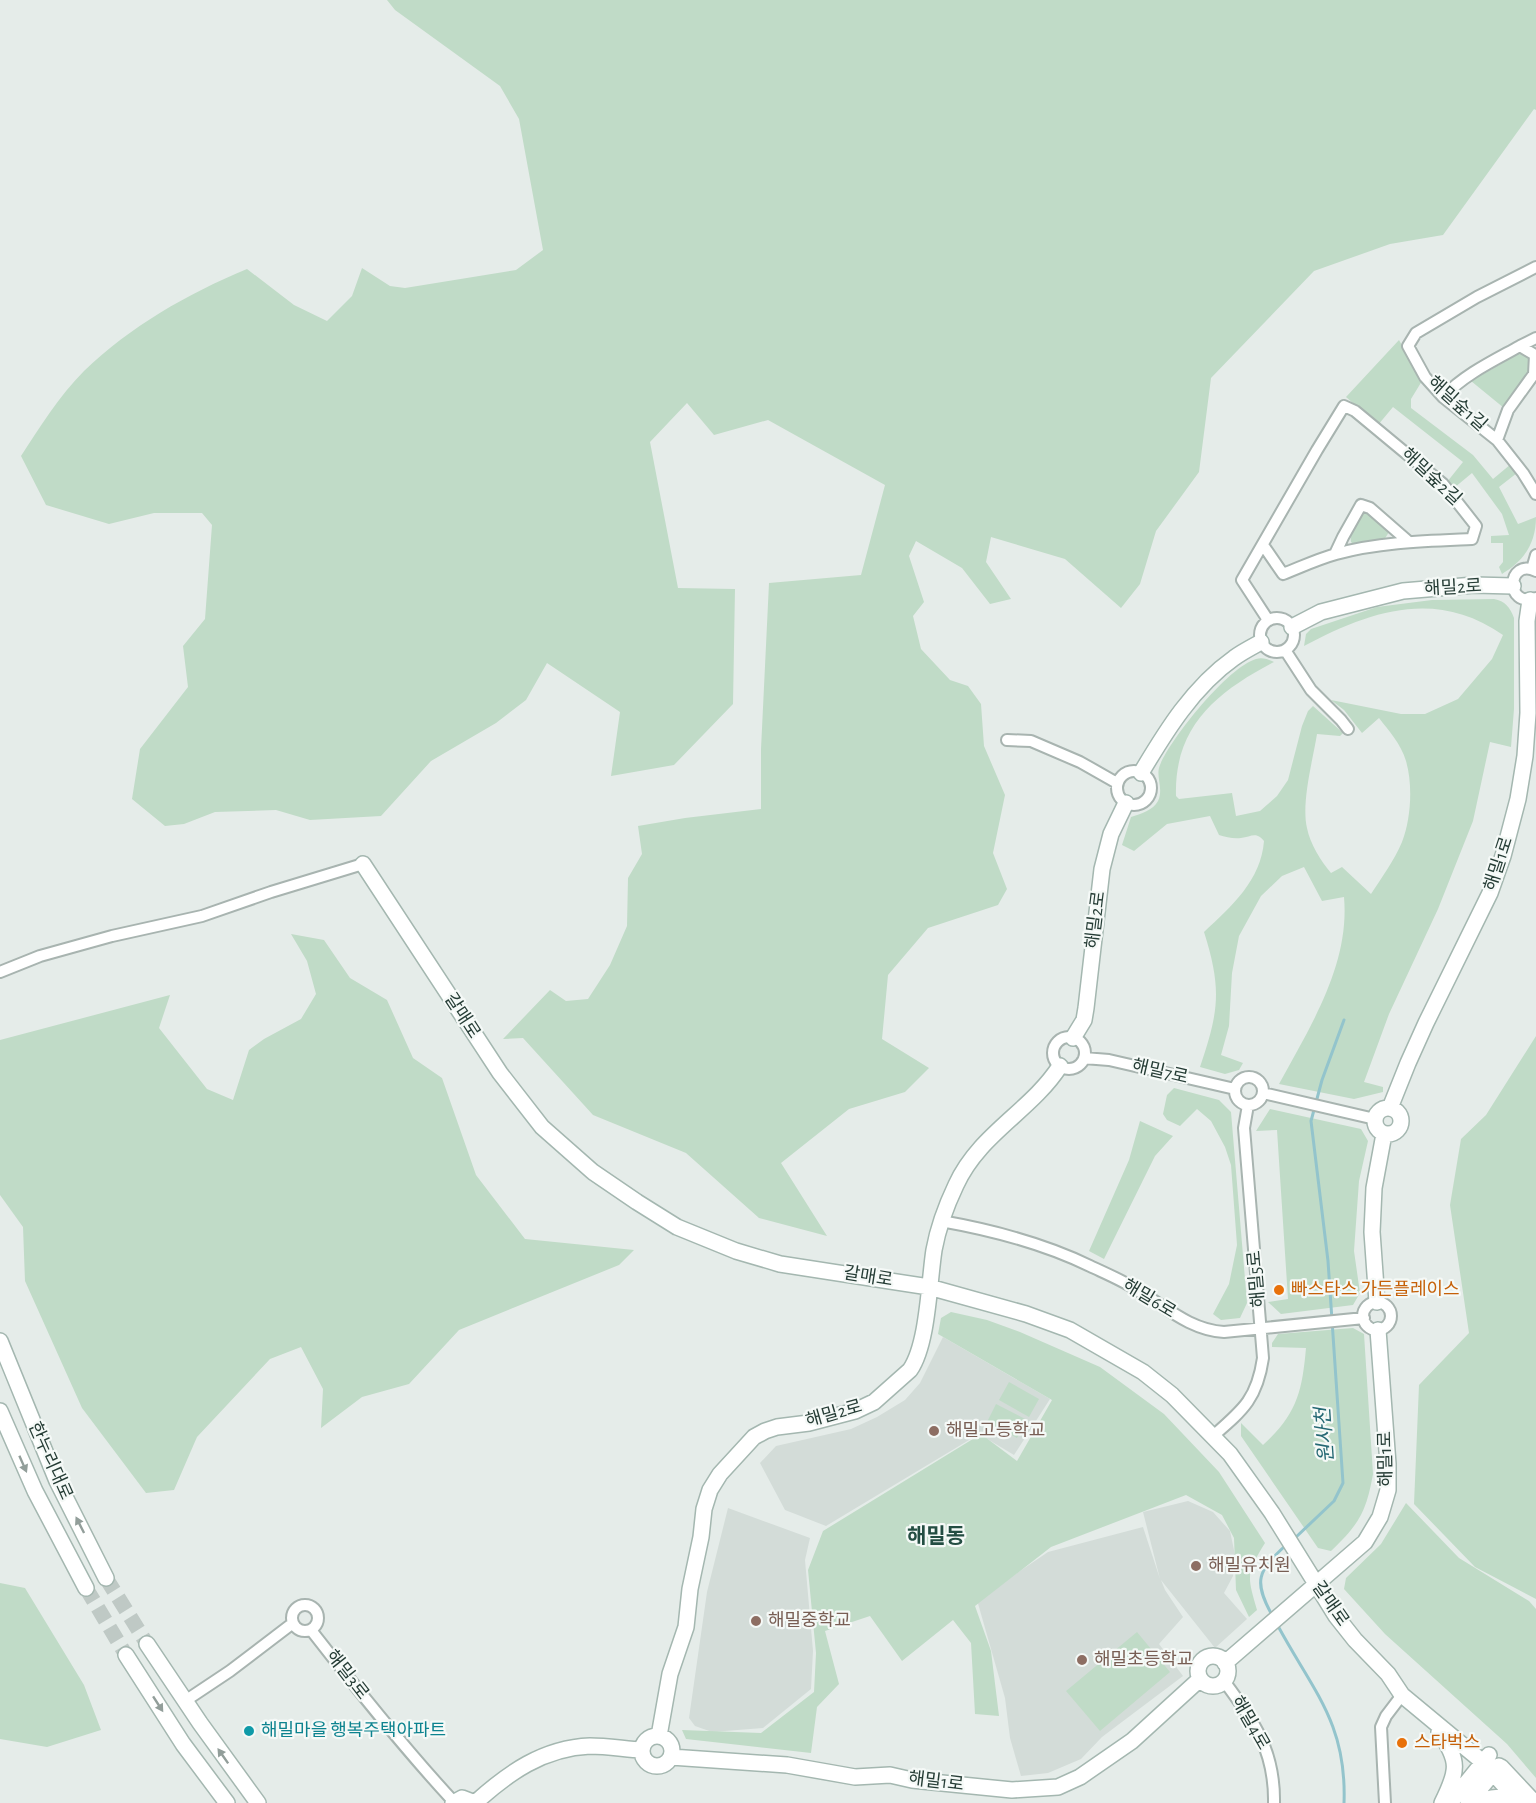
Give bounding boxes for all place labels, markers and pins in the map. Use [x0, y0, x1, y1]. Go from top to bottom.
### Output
place label: 빠스타스 가든플레이스 [1291, 1279, 1460, 1299]
marker: 빠스타스 가든플레이스 [1272, 1283, 1286, 1297]
place label: 해밀고등학교 [946, 1421, 1045, 1440]
marker: 해밀고등학교 [927, 1424, 941, 1438]
place label: 해밀유치원 [1208, 1555, 1291, 1575]
marker: 해밀유치원 [1189, 1559, 1203, 1573]
place label: 해밀중학교 [768, 1611, 851, 1630]
marker: 해밀중학교 [749, 1614, 763, 1628]
place label: 해밀초등학교 [1094, 1650, 1193, 1669]
marker: 해밀초등학교 [1075, 1653, 1089, 1667]
place label: 해밀마을 행복주택아파트 [261, 1721, 446, 1740]
marker: 해밀마을 행복주택아파트 [242, 1724, 256, 1738]
place label: 스타벅스 [1414, 1732, 1480, 1752]
marker: 스타벅스 [1395, 1736, 1409, 1750]

